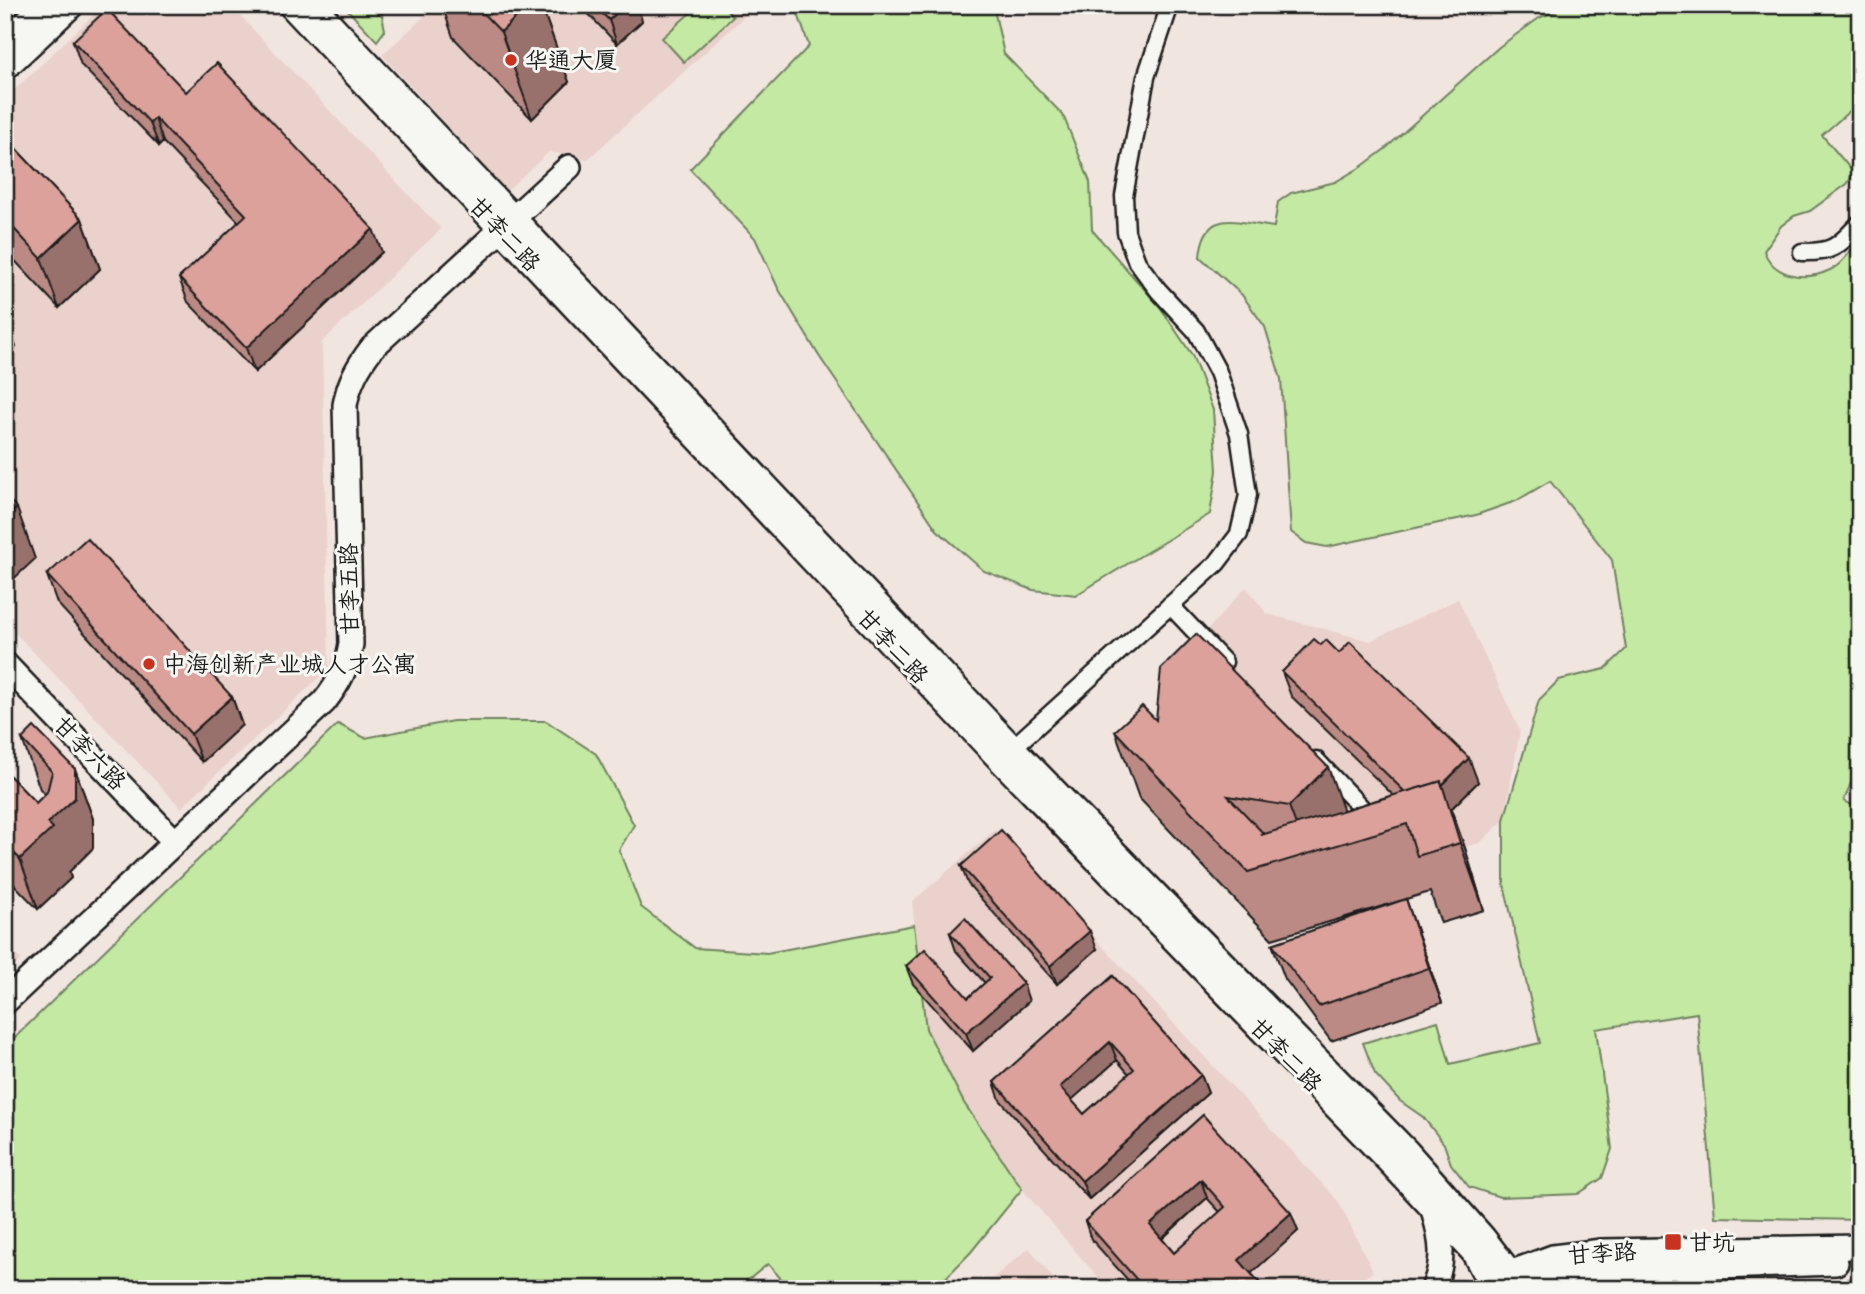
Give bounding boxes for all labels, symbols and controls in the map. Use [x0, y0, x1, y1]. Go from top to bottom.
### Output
place label: 华通大厦 [525, 41, 617, 76]
marker: 华通大厦 [503, 52, 519, 68]
street label: 甘李二路 [462, 187, 550, 279]
street label: 甘李五路 [329, 543, 366, 635]
street label: 甘李二路 [850, 599, 938, 691]
place label: 中海创新产业城人才公寓 [163, 645, 416, 680]
marker: 中海创新产业城人才公寓 [141, 656, 157, 672]
street label: 甘李六路 [47, 707, 136, 797]
street label: 甘李二路 [1243, 1009, 1332, 1099]
place label: 甘坑 [1689, 1223, 1735, 1258]
street label: 甘李路 [1566, 1232, 1638, 1271]
marker: 甘坑 [1663, 1232, 1683, 1252]

